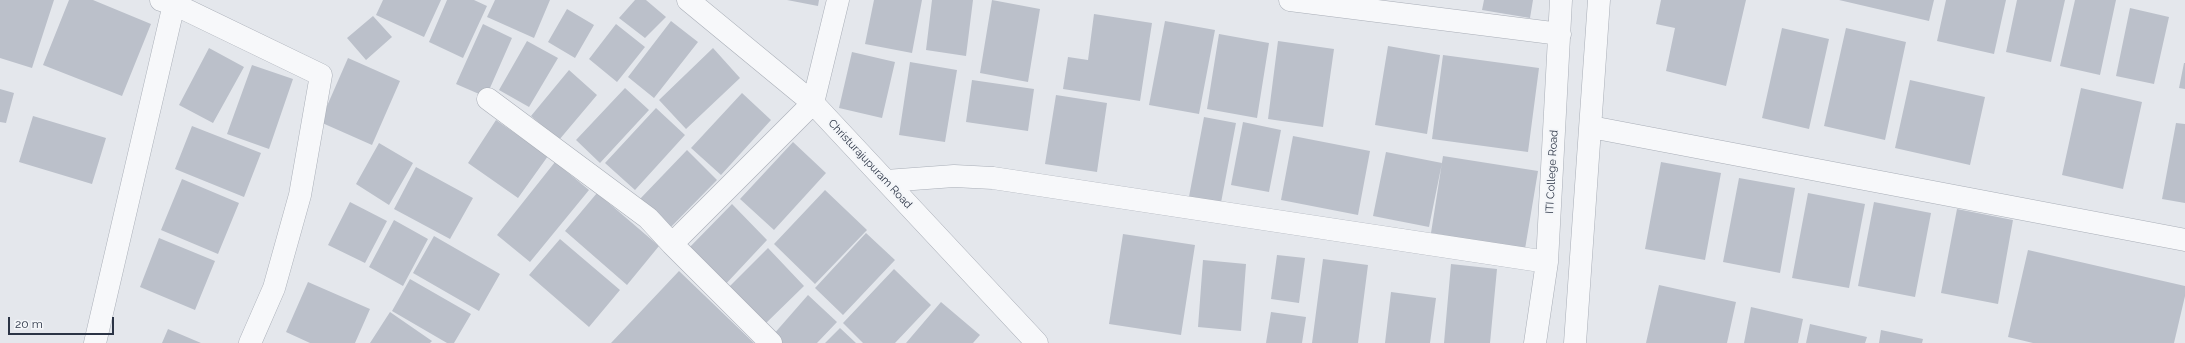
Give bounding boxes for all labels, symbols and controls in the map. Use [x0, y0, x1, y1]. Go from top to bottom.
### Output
street label: Christurajupuram Road [825, 117, 915, 211]
street label: ITI College Road [1543, 130, 1561, 214]
scale bar [10, 309, 116, 335]
text: 20 m [15, 317, 43, 331]

